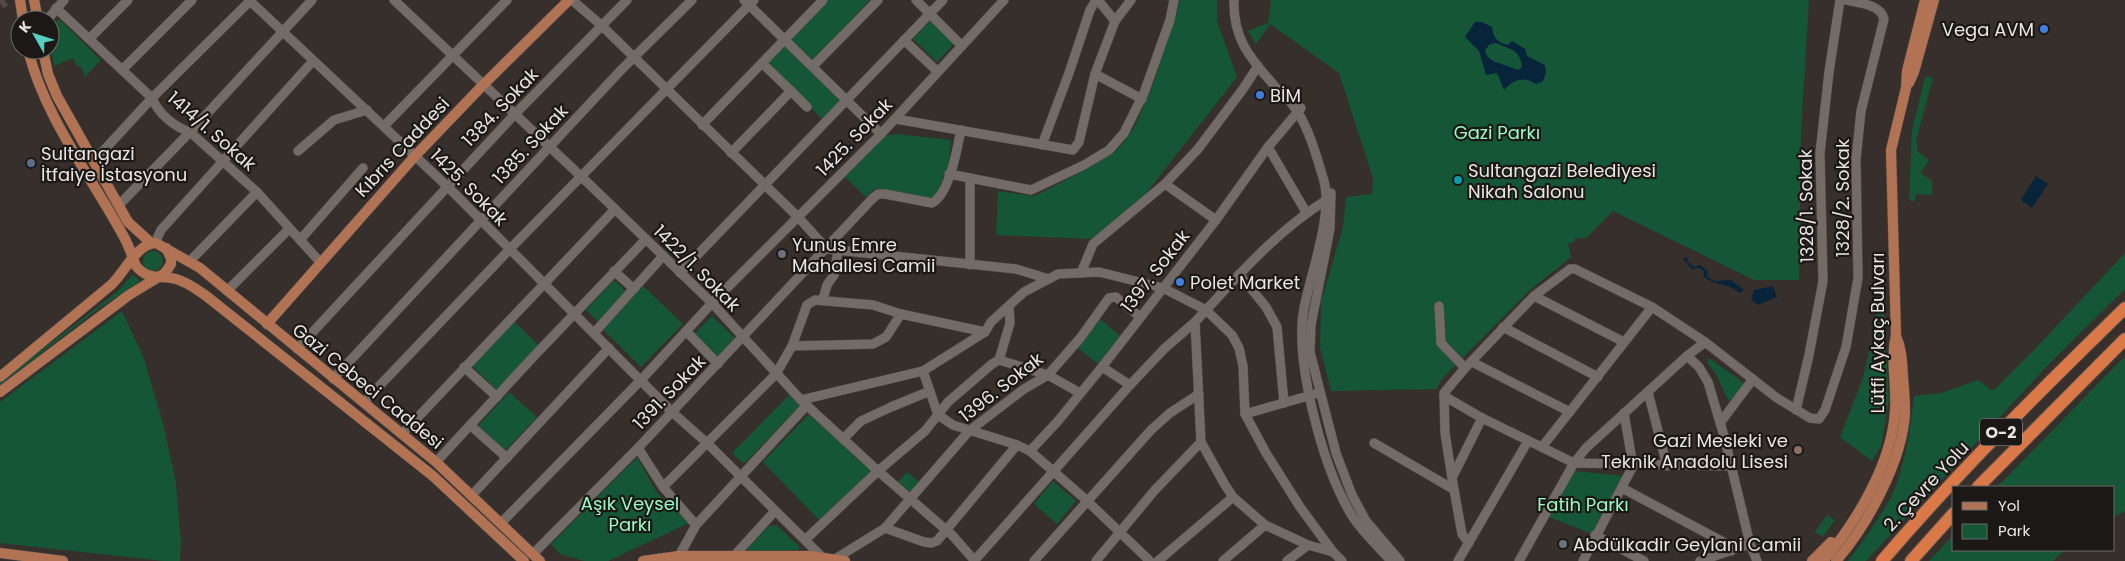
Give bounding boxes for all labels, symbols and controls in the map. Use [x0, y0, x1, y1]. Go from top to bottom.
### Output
north arrow [10, 10, 60, 60]
text: K [14, 17, 36, 37]
place label: Vega AVM [1942, 17, 2034, 42]
marker: Vega AVM [2038, 23, 2050, 35]
street label: 1384. Sokak [456, 62, 544, 152]
place label: BİM [1270, 83, 1301, 108]
street label: 1414/1. Sokak [162, 86, 262, 177]
marker: BİM [1254, 89, 1266, 101]
street label: Kıbrıs Caddesi [349, 92, 455, 202]
street label: 1425. Sokak [810, 92, 898, 182]
street label: 1385. Sokak [487, 98, 574, 189]
park label: Gazi Parkı [1454, 120, 1540, 145]
street label: 1328/2. Sokak [1830, 138, 1855, 257]
place label: Sultangazi İtfaiye İstasyonu [41, 141, 187, 187]
street label: 1425. Sokak [425, 143, 514, 232]
street label: 1328/1. Sokak [1792, 148, 1819, 263]
marker: Sultangazi İtfaiye İstasyonu [25, 157, 37, 169]
place label: Sultangazi Belediyesi Nikah Salonu [1468, 158, 1656, 204]
marker: Sultangazi Belediyesi Nikah Salonu [1452, 174, 1464, 186]
street label: 1422/1. Sokak [648, 219, 746, 317]
street label: 1397. Sokak [1115, 224, 1196, 318]
place label: Yunus Emre Mahallesi Camii [792, 232, 935, 278]
marker: Yunus Emre Mahallesi Camii [776, 248, 788, 260]
street label: Lütfi Aykaç Bulvarı [1865, 253, 1890, 413]
place label: Polet Market [1190, 270, 1300, 295]
marker: Polet Market [1174, 276, 1186, 288]
street label: Gazi Cebeci Caddesi [287, 317, 449, 455]
street label: 1396. Sokak [954, 346, 1049, 428]
street label: 1391. Sokak [627, 349, 711, 435]
road number: O-2 [1980, 418, 2022, 446]
place label: Gazi Mesleki ve Teknik Anadolu Lisesi [1601, 428, 1788, 474]
street label: 2. Çevre Yolu [1878, 436, 1974, 536]
marker: Gazi Mesleki ve Teknik Anadolu Lisesi [1792, 444, 1804, 456]
legend [1952, 486, 2115, 551]
park label: Aşık Veysel Parkı [581, 491, 679, 537]
park label: Fatih Parkı [1537, 492, 1629, 517]
text: Yol [1998, 495, 2020, 516]
text: Park [1998, 520, 2030, 541]
place label: Abdülkadir Geylani Camii [1573, 532, 1801, 557]
marker: Abdülkadir Geylani Camii [1557, 538, 1569, 550]

